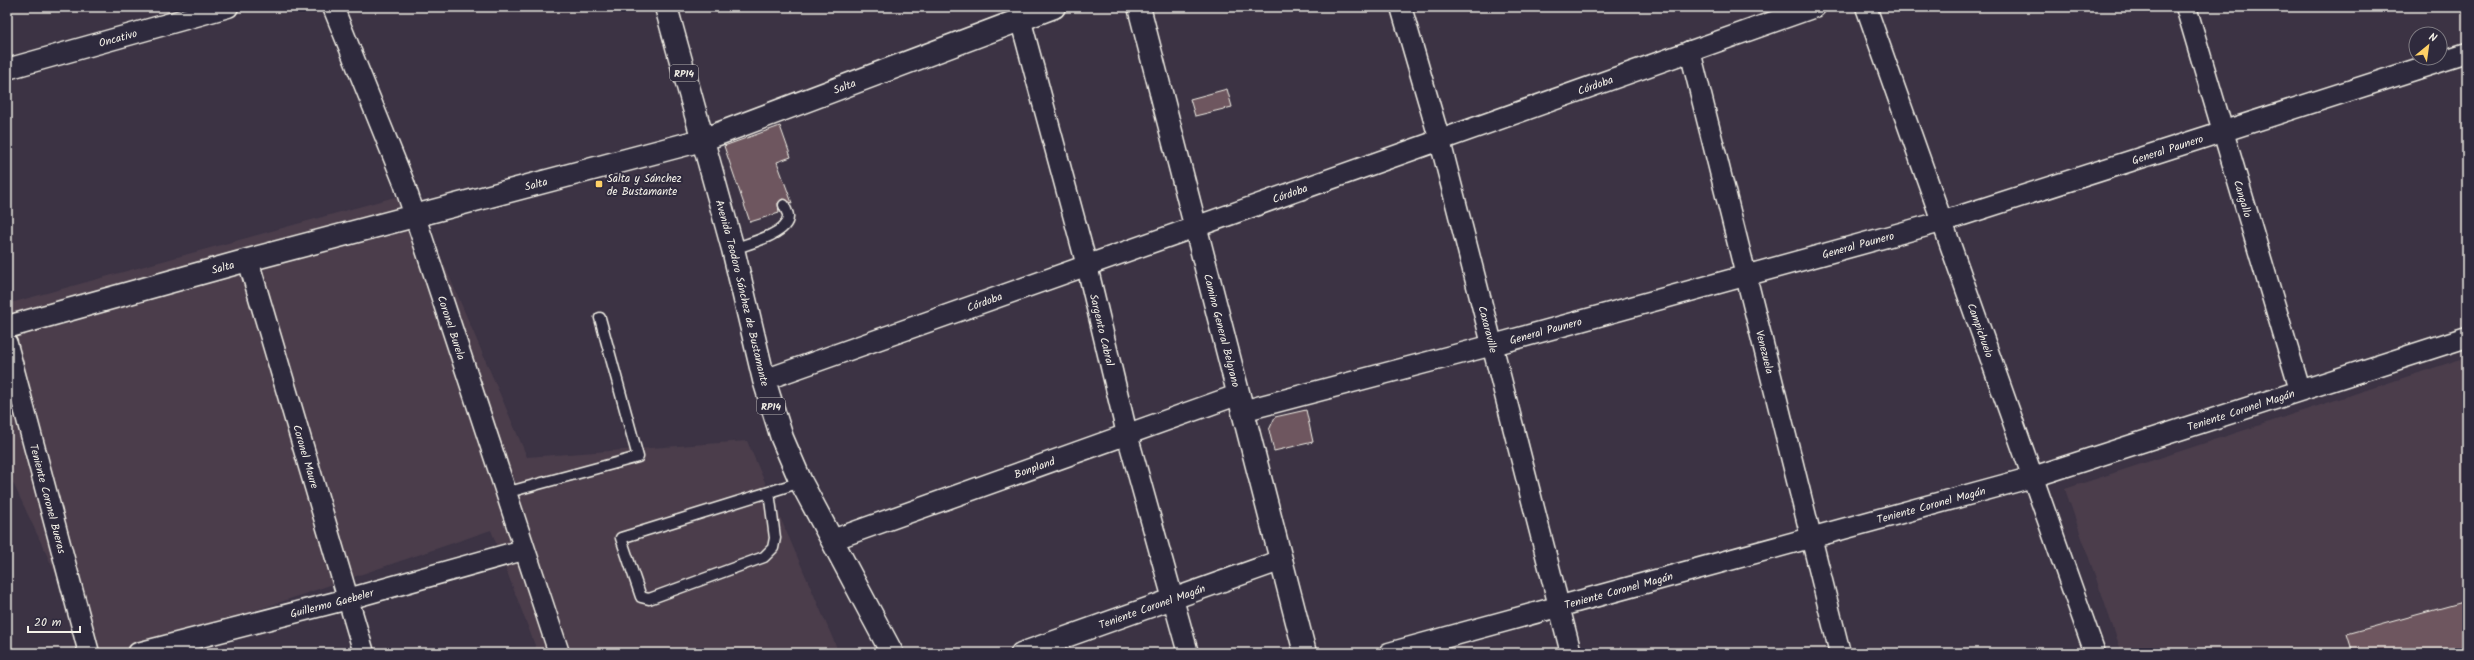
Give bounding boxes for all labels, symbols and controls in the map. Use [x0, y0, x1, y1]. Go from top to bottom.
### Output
street label: Oncativo [97, 25, 139, 53]
north arrow [2408, 26, 2448, 66]
text: N [2425, 29, 2440, 48]
road number: RP14 [670, 65, 698, 81]
street label: Córdoba [1575, 71, 1616, 101]
street label: Salta [831, 75, 859, 100]
street label: General Paunero [2130, 130, 2206, 170]
place label: Salta y Sánchez de Bustamante [607, 170, 682, 201]
street label: Salta [523, 173, 550, 197]
street label: Cangallo [2228, 178, 2256, 220]
marker: Salta y Sánchez de Bustamante [594, 179, 604, 189]
street label: Córdoba [1270, 180, 1310, 209]
street label: Avenida Teodoro Sánchez de Bustamante [710, 198, 773, 389]
street label: General Paunero [1820, 227, 1896, 264]
street label: Salta [210, 256, 237, 280]
street label: Camino General Belgrano [1198, 272, 1244, 389]
street label: Córdoba [965, 288, 1005, 317]
street label: Sargento Cabral [1084, 292, 1119, 368]
street label: Coronel Burela [432, 293, 470, 362]
street label: Campichuelo [1962, 301, 1998, 361]
street label: Caxaraville [1473, 304, 1502, 355]
street label: General Paunero [1508, 313, 1584, 350]
street label: Venezuela [1750, 328, 1778, 376]
street label: Teniente Coronel Magán [2185, 385, 2297, 437]
road number: RP14 [757, 398, 785, 414]
street label: Coronel Maure [287, 423, 323, 491]
street label: Teniente Coronel Bueras [24, 442, 70, 556]
street label: Bonpland [1012, 453, 1058, 484]
street label: Teniente Coronel Magán [1875, 482, 1988, 529]
street label: Teniente Coronel Magán [1562, 568, 1675, 615]
street label: Teniente Coronel Magán [1096, 580, 1208, 635]
street label: Guillermo Gaebeler [288, 584, 377, 624]
scale bar [28, 608, 80, 634]
text: 20 m [34, 613, 62, 632]

